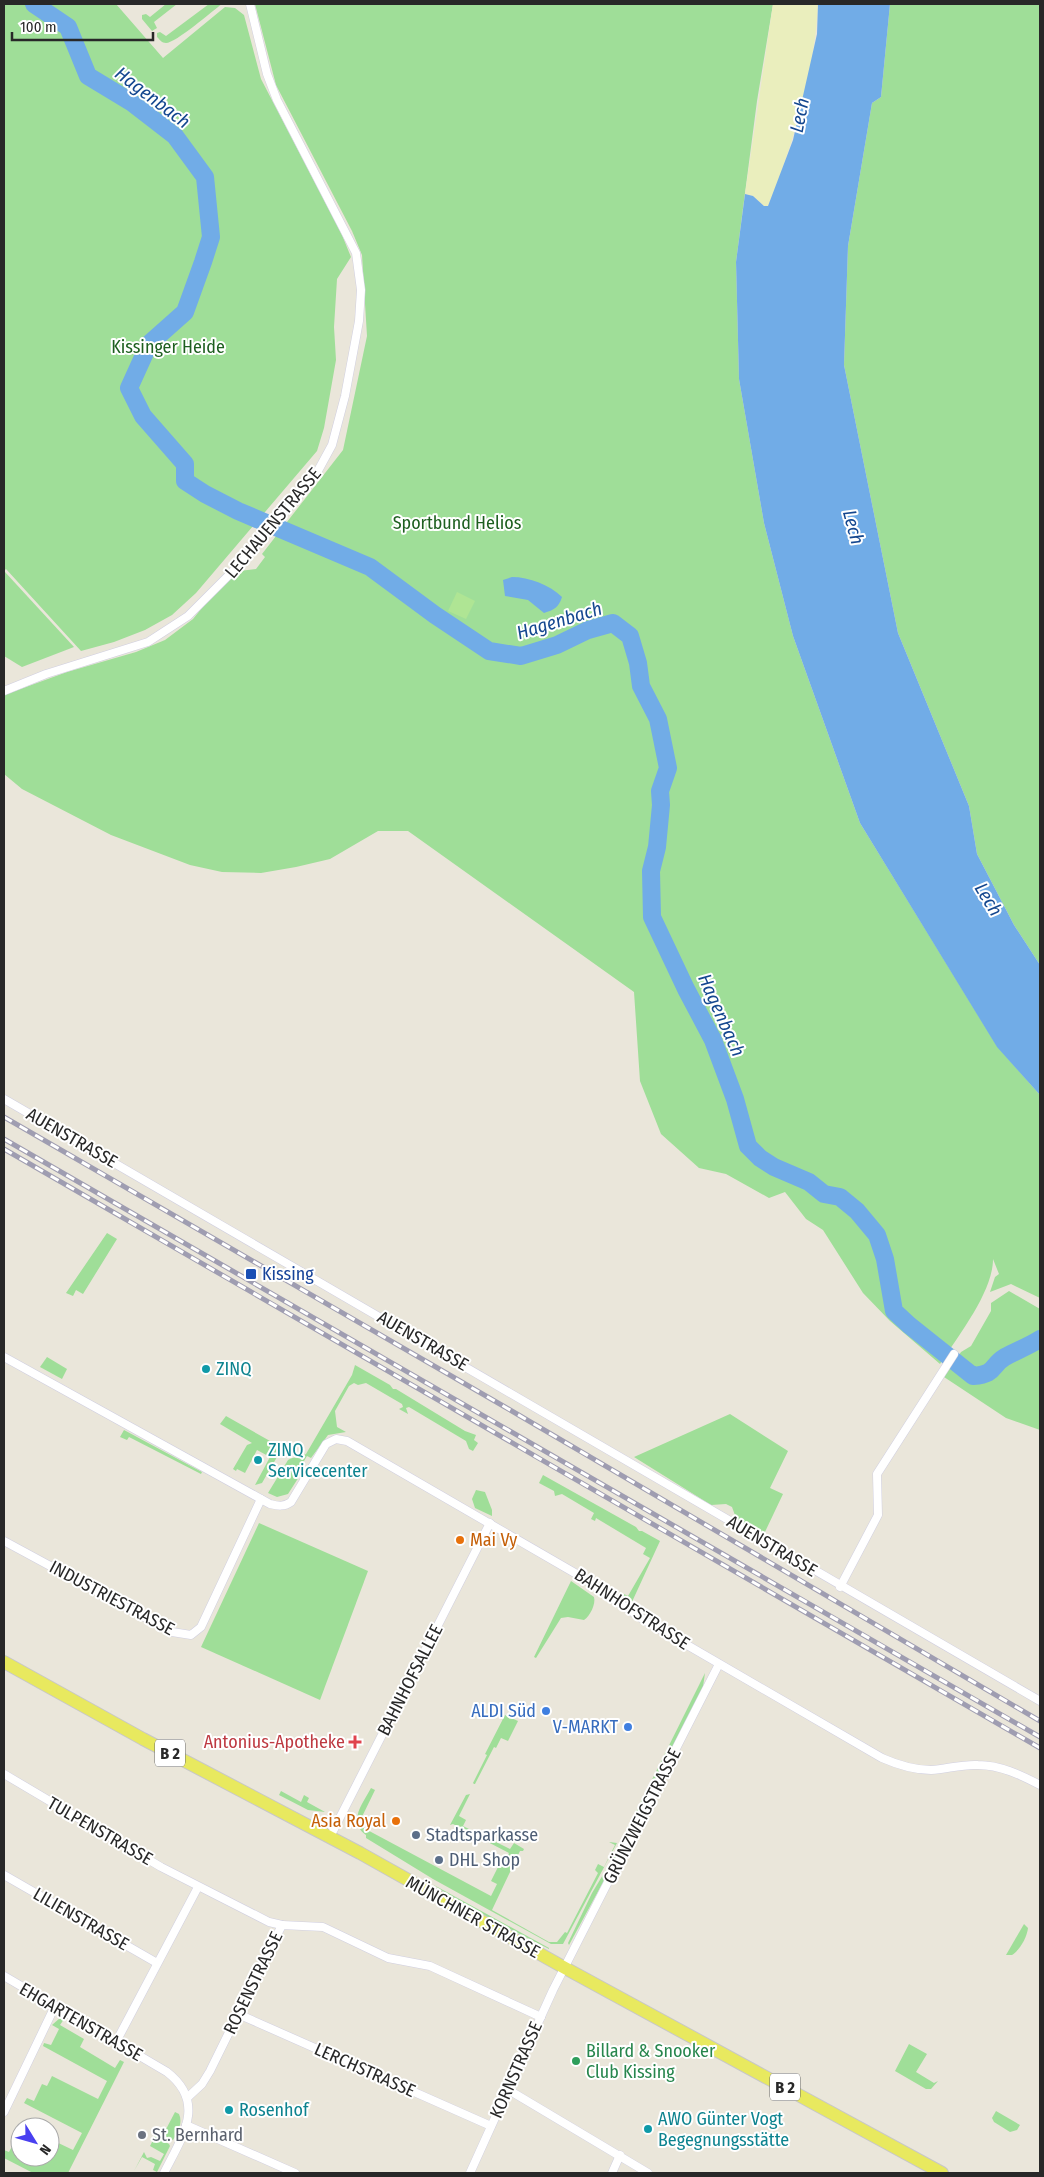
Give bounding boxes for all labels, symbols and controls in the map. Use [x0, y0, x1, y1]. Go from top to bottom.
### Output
scale bar [12, 10, 154, 42]
text: 100 m [20, 18, 57, 36]
water label: Hagenbach [111, 62, 195, 133]
water label: Lech [785, 96, 814, 134]
park label: Kissinger Heide [111, 336, 225, 358]
street label: LECHAUENSTRASSE [220, 463, 326, 583]
water label: Lech [838, 507, 869, 547]
park label: Sportbund Helios [393, 512, 522, 534]
water label: Hagenbach [514, 597, 605, 644]
water label: Lech [970, 878, 1007, 920]
water label: Hagenbach [693, 970, 750, 1060]
street label: AUENSTRASSE [23, 1103, 121, 1173]
place label: Kissing [262, 1263, 314, 1285]
marker: Kissing [244, 1267, 258, 1281]
street label: AUENSTRASSE [374, 1306, 472, 1376]
place label: ZINQ [216, 1358, 251, 1380]
marker: ZINQ [200, 1363, 212, 1375]
place label: ZINQ Servicecenter [268, 1439, 368, 1482]
marker: ZINQ Servicecenter [252, 1454, 264, 1466]
street label: AUENSTRASSE [723, 1510, 821, 1582]
place label: Mai Vy [470, 1529, 517, 1551]
marker: Mai Vy [454, 1534, 466, 1546]
street label: INDUSTRIESTRASSE [46, 1556, 178, 1640]
street label: BAHNHOFSTRASSE [570, 1564, 694, 1654]
street label: BAHNHOFSALLEE [373, 1621, 447, 1739]
place label: ALDI Süd [471, 1700, 536, 1722]
marker: ALDI Süd [540, 1705, 552, 1717]
place label: V-MARKT [553, 1716, 619, 1738]
marker: V-MARKT [622, 1721, 634, 1733]
place label: Antonius-Apotheke [204, 1731, 345, 1753]
marker: Antonius-Apotheke [349, 1736, 361, 1748]
road number: B 2 [155, 1740, 185, 1766]
street label: GRÜNZWEIGSTRASSE [598, 1745, 686, 1887]
street label: TULPENSTRASSE [43, 1792, 157, 1870]
place label: Asia Royal [311, 1810, 386, 1832]
marker: Asia Royal [390, 1815, 402, 1827]
place label: Stadtsparkasse [426, 1824, 538, 1846]
marker: Stadtsparkasse [410, 1829, 422, 1841]
place label: DHL Shop [449, 1849, 520, 1871]
marker: DHL Shop [433, 1854, 445, 1866]
street label: MÜNCHNER STRASSE [402, 1871, 544, 1963]
street label: LILIENSTRASSE [29, 1883, 133, 1955]
street label: ROSENSTRASSE [219, 1928, 287, 2038]
street label: EHGARTENSTRASSE [16, 1978, 146, 2066]
street label: KORNSTRASSE [485, 2018, 547, 2122]
street label: LERCHSTRASSE [311, 2038, 419, 2102]
place label: Billard & Snooker Club Kissing [586, 2040, 716, 2083]
marker: Billard & Snooker Club Kissing [570, 2055, 582, 2067]
road number: B 2 [770, 2074, 800, 2100]
place label: Rosenhof [239, 2099, 310, 2121]
marker: Rosenhof [223, 2104, 235, 2116]
place label: AWO Günter Vogt Begegnungsstätte [658, 2108, 789, 2151]
north arrow [10, 2117, 60, 2167]
marker: AWO Günter Vogt Begegnungsstätte [642, 2123, 654, 2135]
place label: St. Bernhard [152, 2124, 243, 2146]
marker: St. Bernhard [136, 2129, 148, 2141]
text: N [36, 2141, 54, 2158]

